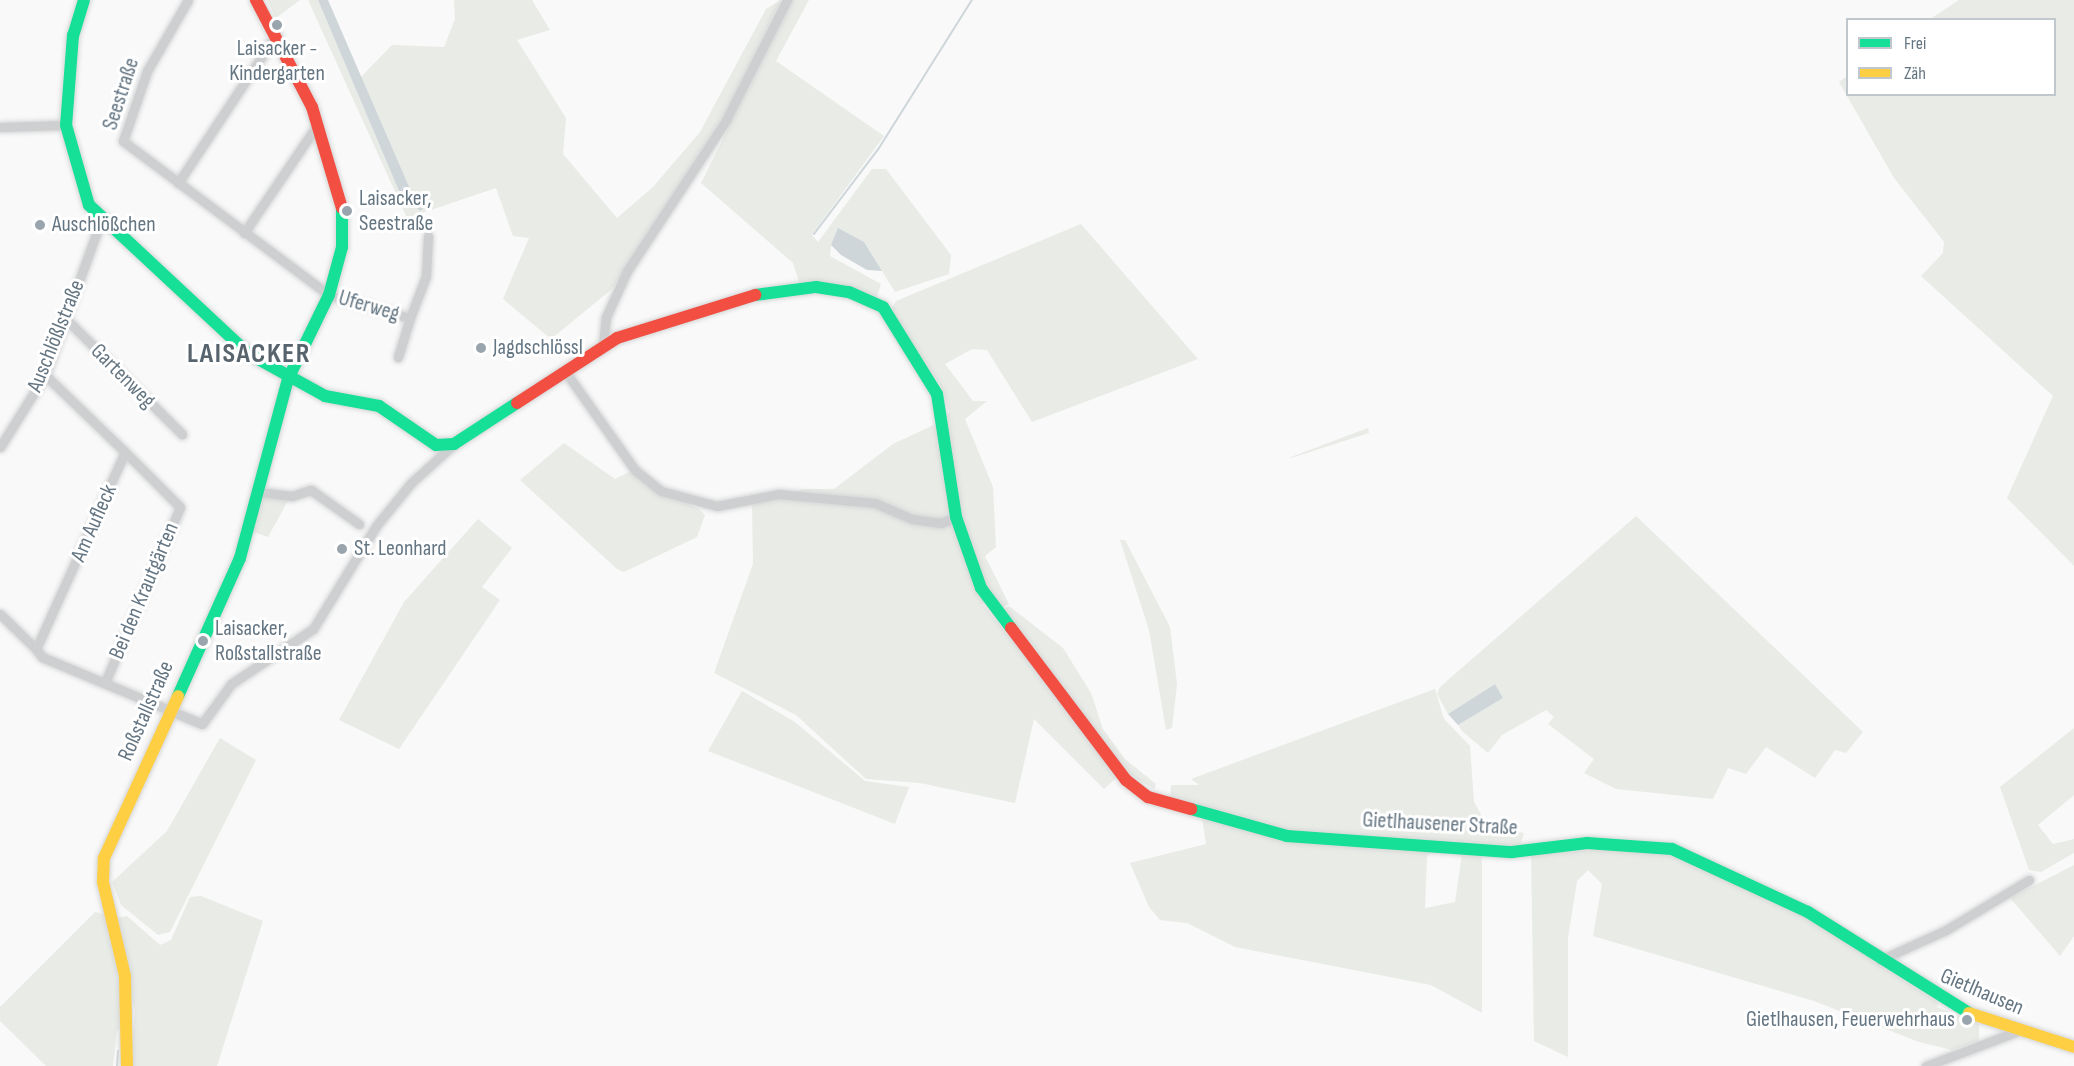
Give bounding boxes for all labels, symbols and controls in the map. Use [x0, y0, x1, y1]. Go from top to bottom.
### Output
marker: Laisacker - Kindergarten [270, 18, 284, 32]
legend [1846, 18, 2056, 96]
text: Frei [1904, 33, 1926, 54]
place label: Laisacker - Kindergarten [229, 35, 325, 86]
street label: Seestraße [97, 55, 145, 133]
text: Zäh [1904, 63, 1926, 84]
place label: Laisacker, Seestraße [359, 185, 433, 236]
marker: Laisacker, Seestraße [340, 204, 354, 218]
place label: Auschlößchen [52, 212, 156, 238]
marker: Auschlößchen [33, 218, 47, 232]
street label: Auschlößlstraße [22, 276, 90, 396]
street label: Uferweg [336, 285, 402, 327]
place label: Jagdschlössl [493, 335, 583, 361]
district label: LAISACKER [187, 337, 311, 371]
street label: Gartenweg [85, 338, 161, 414]
marker: Jagdschlössl [474, 341, 488, 355]
street label: Am Aufleck [65, 480, 123, 566]
street label: Bei den Krautgärten [103, 519, 185, 663]
place label: St. Leonhard [354, 536, 446, 562]
marker: St. Leonhard [335, 542, 349, 556]
place label: Laisacker, Roßstallstraße [215, 615, 322, 666]
marker: Laisacker, Roßstallstraße [196, 634, 210, 648]
street label: Roßstallstraße [112, 657, 180, 765]
street label: Gietlhausener Straße [1362, 807, 1518, 841]
street label: Gietlhausen [1936, 963, 2028, 1021]
place label: Gietlhausen, Feuerwehrhaus [1746, 1007, 1955, 1033]
marker: Gietlhausen, Feuerwehrhaus [1960, 1013, 1974, 1027]

